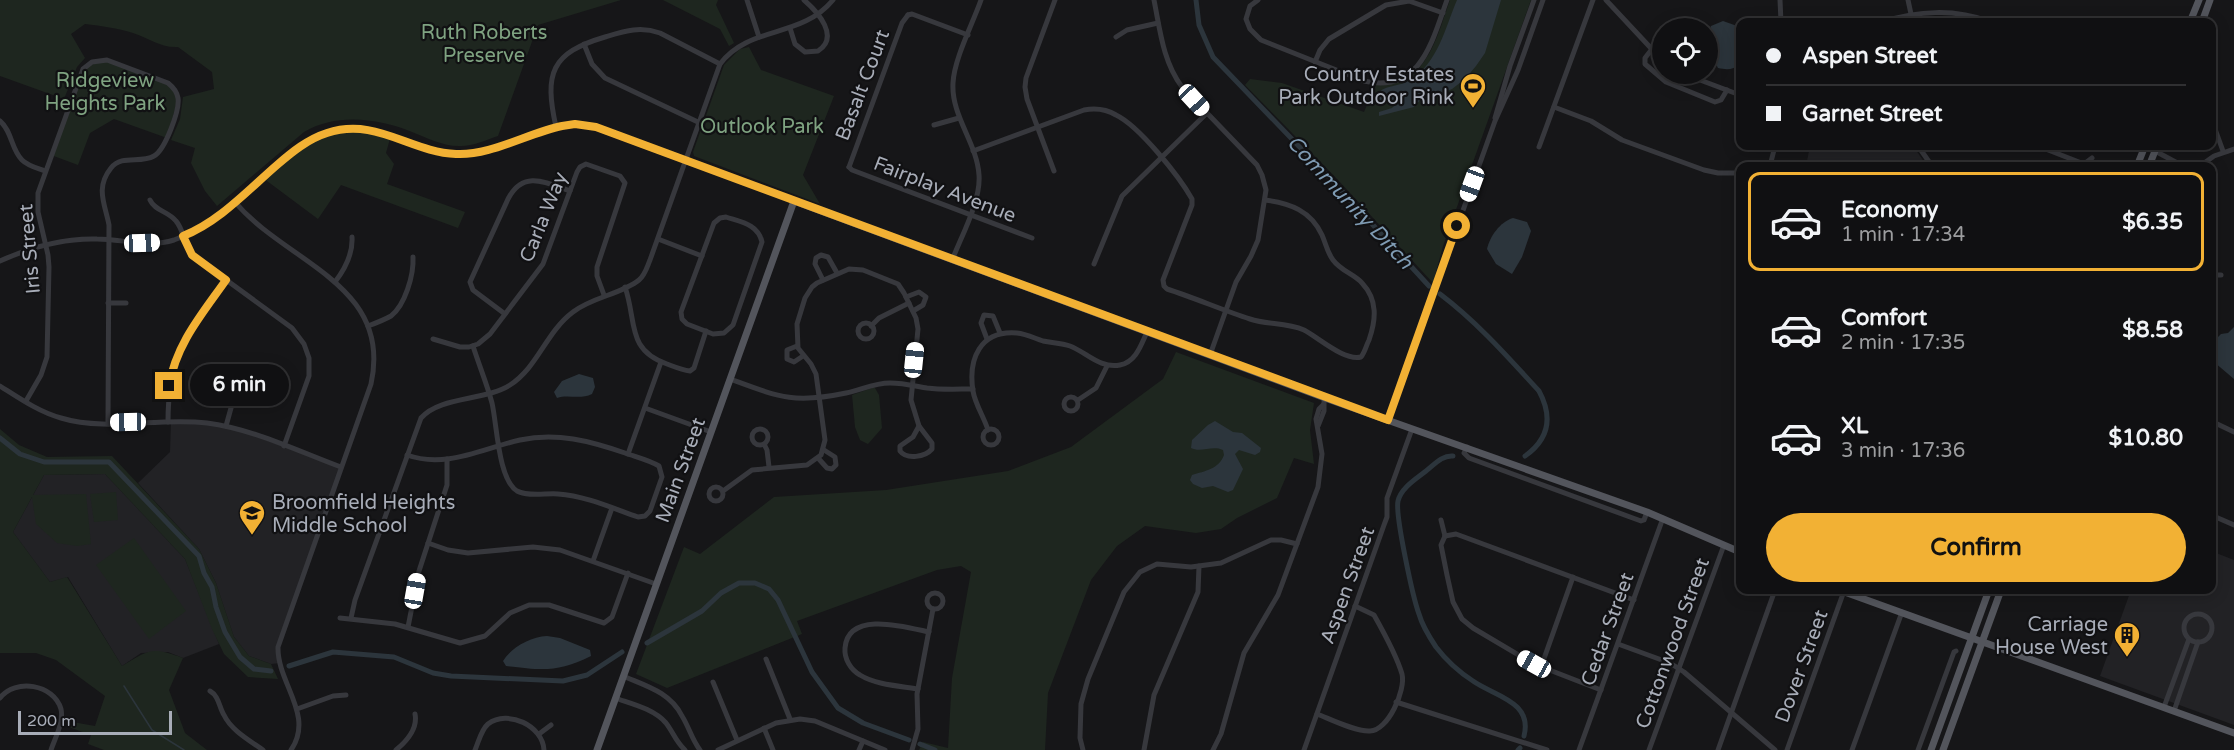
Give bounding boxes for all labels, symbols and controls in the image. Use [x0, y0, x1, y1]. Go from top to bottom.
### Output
map controls [1652, 18, 1718, 84]
button: locate [1652, 18, 1718, 84]
park label: Ruth Roberts Preserve [421, 21, 547, 68]
street label: Basalt Court [831, 26, 895, 144]
text: Aspen Street [1802, 43, 1937, 69]
place label: Country Estates Park Outdoor Rink [1278, 63, 1454, 110]
park label: Ridgeview Heights Park [45, 69, 166, 116]
sports icon: Country Estates Park Outdoor Rink [1458, 71, 1488, 109]
car [1175, 81, 1213, 119]
text: Garnet Street [1802, 101, 1942, 127]
park label: Outlook Park [700, 115, 824, 139]
water label: Community Ditch [1281, 130, 1419, 275]
street label: Fairplay Avenue [870, 152, 1019, 228]
car [1457, 164, 1487, 204]
street label: Carla Way [515, 168, 573, 266]
icon: car [1769, 195, 1823, 249]
text: Economy [1841, 197, 1938, 223]
street label: Iris Street [14, 203, 46, 295]
text: $6.35 [2122, 209, 2183, 235]
route start [1443, 212, 1470, 239]
text: 1 min · 17:34 [1841, 223, 1965, 247]
car [124, 233, 160, 253]
icon: car [1769, 303, 1823, 357]
text: Comfort [1841, 305, 1927, 331]
text: $8.58 [2122, 317, 2183, 343]
text: 2 min · 17:35 [1841, 331, 1965, 355]
car [903, 341, 925, 379]
callout: 6 min [190, 365, 289, 407]
route end [155, 372, 182, 399]
text: 6 min [213, 373, 266, 397]
icon: car [1769, 411, 1823, 465]
car [110, 413, 146, 431]
text: XL [1841, 413, 1868, 439]
street label: Main Street [651, 414, 711, 526]
text: $10.80 [2109, 425, 2183, 451]
text: 3 min · 17:36 [1841, 439, 1965, 463]
place label: Broomfield Heights Middle School [272, 491, 455, 538]
school or university icon: Broomfield Heights Middle School [237, 498, 267, 536]
button: Confirm [1766, 513, 2186, 582]
street label: Aspen Street [1316, 523, 1380, 647]
street label: Cottonwood Street [1631, 554, 1715, 732]
street label: Cedar Street [1576, 569, 1640, 689]
car [403, 572, 427, 610]
street label: Dover Street [1770, 606, 1834, 726]
place label: Carriage House West [1995, 613, 2108, 660]
building icon: Carriage House West [2112, 620, 2142, 658]
car [1514, 647, 1554, 681]
scale bar [18, 708, 172, 736]
text: 200 m [27, 711, 76, 731]

